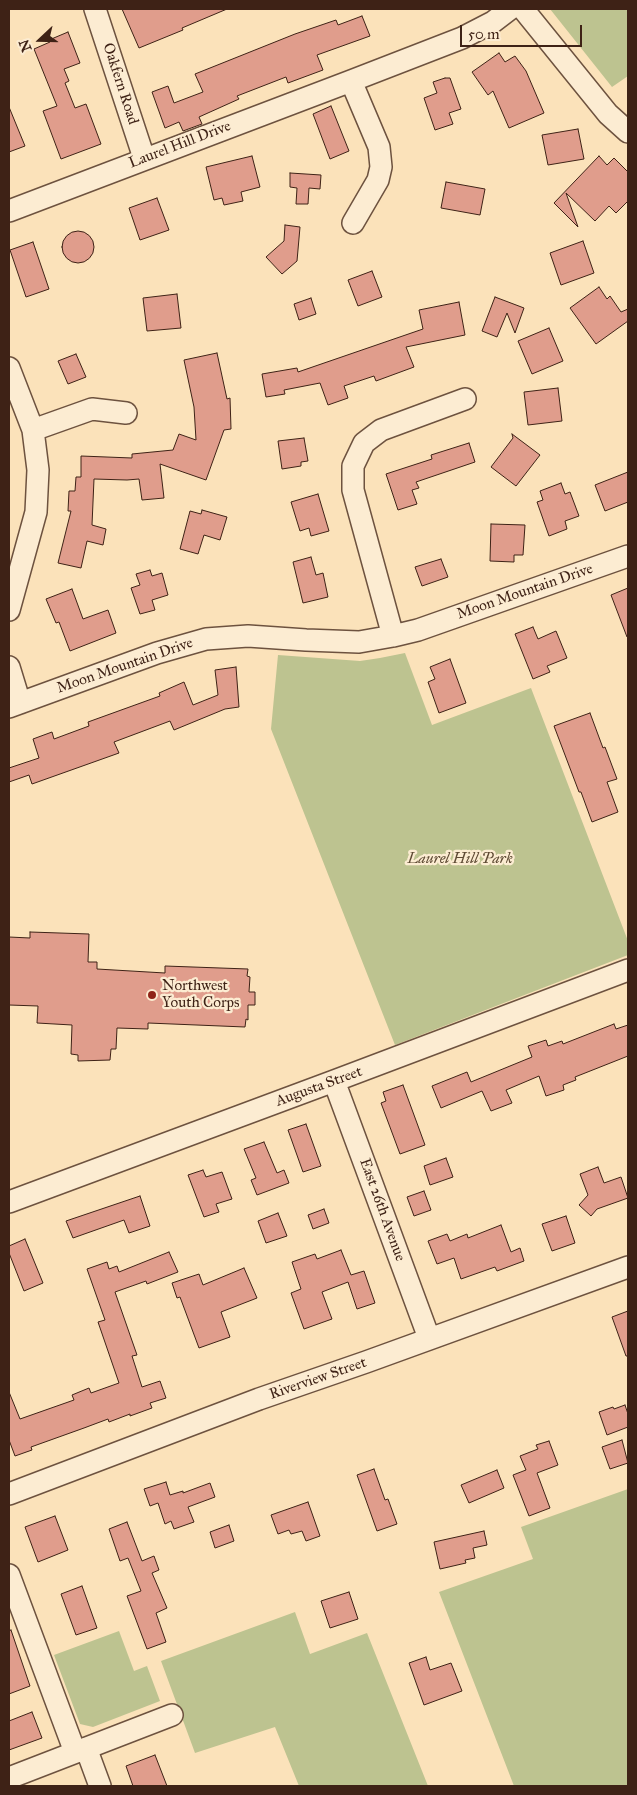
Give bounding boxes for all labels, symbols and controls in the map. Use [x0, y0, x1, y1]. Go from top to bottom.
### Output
north arrow [15, 15, 65, 65]
scale bar [462, 15, 584, 47]
text: 50 m [468, 25, 500, 43]
text: N [15, 37, 36, 54]
street label: Oakfern Road [98, 41, 142, 127]
street label: Laurel Hill Drive [127, 117, 233, 173]
street label: Moon Mountain Drive [455, 560, 595, 624]
street label: Moon Mountain Drive [55, 634, 195, 698]
park label: Laurel Hill Park [407, 850, 513, 868]
place label: Northwest Youth Corps [162, 977, 239, 1012]
marker: Northwest Youth Corps [146, 989, 158, 1001]
street label: Augusta Street [273, 1063, 365, 1111]
street label: East 26th Avenue [355, 1156, 409, 1264]
street label: Riverview Street [267, 1354, 369, 1404]

